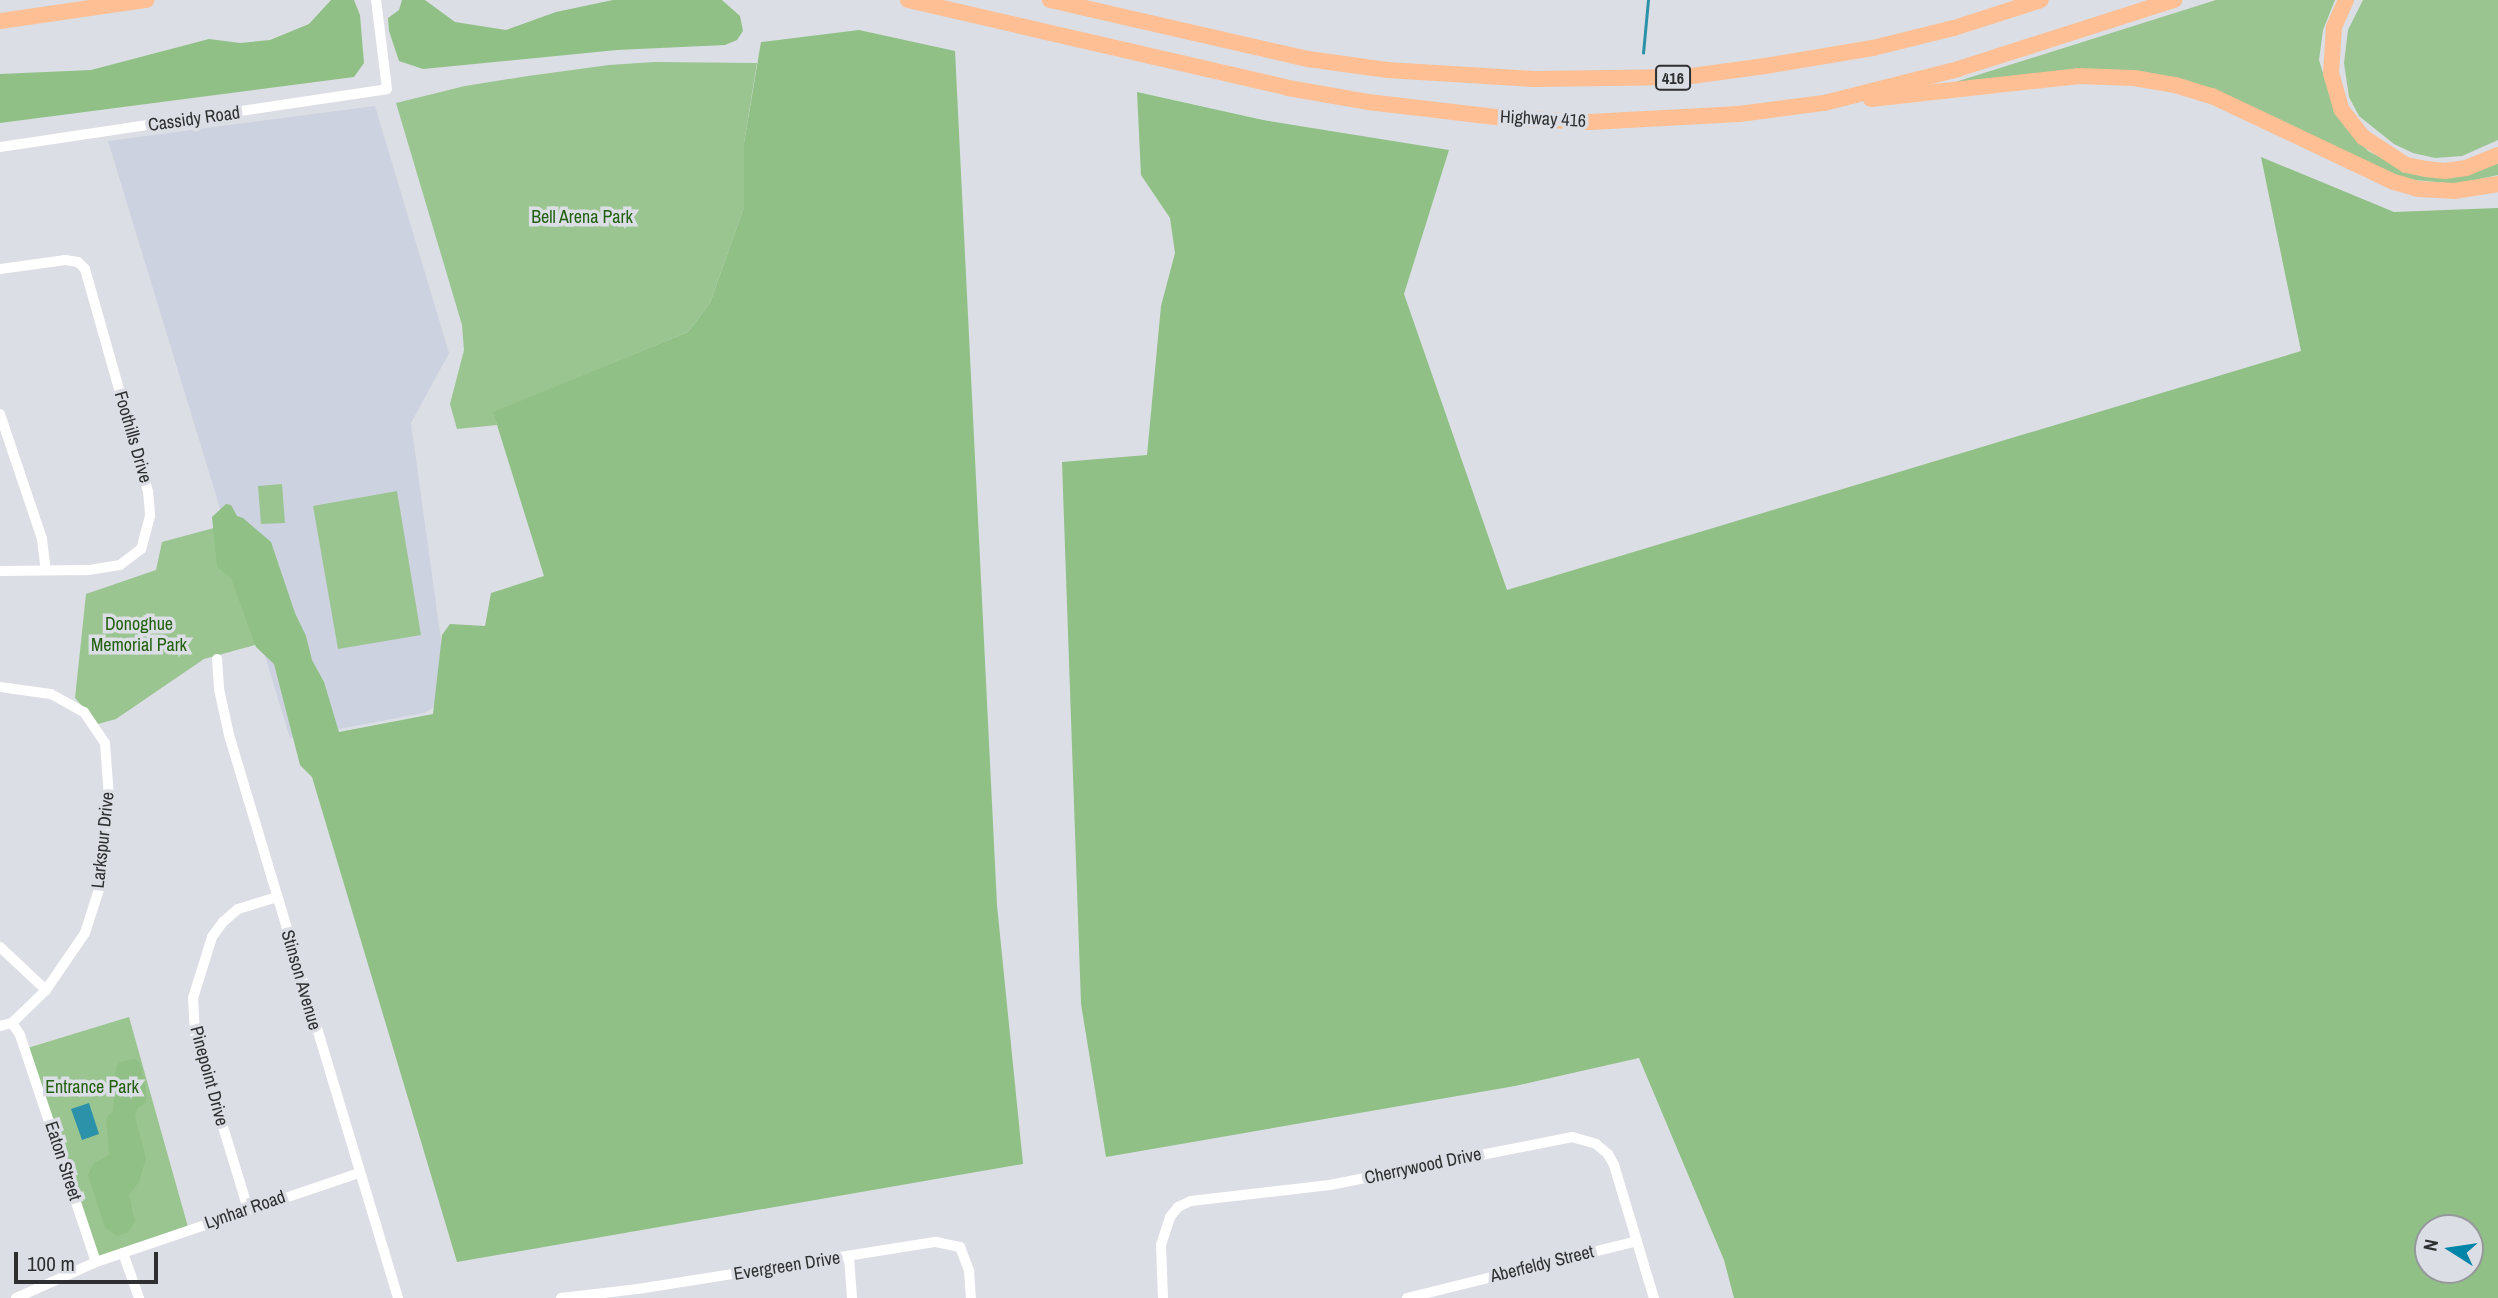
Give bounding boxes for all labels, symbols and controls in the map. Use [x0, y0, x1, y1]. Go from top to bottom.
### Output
road number: 416 [1654, 66, 1692, 90]
street label: Cassidy Road [147, 102, 241, 136]
street label: Highway 416 [1499, 106, 1587, 132]
park label: Bell Arena Park [531, 206, 633, 228]
street label: Foothills Drive [110, 389, 156, 485]
park label: Donoghue Memorial Park [91, 614, 187, 656]
street label: Larkspur Drive [87, 791, 119, 889]
street label: Stinson Avenue [276, 927, 326, 1033]
street label: Pinepoint Drive [185, 1024, 233, 1128]
park label: Entrance Park [45, 1076, 139, 1098]
street label: Eaton Street [40, 1119, 86, 1203]
street label: Cherrywood Drive [1363, 1143, 1483, 1189]
street label: Lynhar Road [202, 1186, 288, 1234]
north arrow [2414, 1214, 2484, 1284]
text: N [2417, 1237, 2444, 1253]
scale bar [18, 1238, 161, 1282]
street label: Aberfeldy Street [1488, 1241, 1596, 1287]
street label: Evergreen Drive [732, 1247, 842, 1285]
text: 100 m [27, 1249, 75, 1278]

